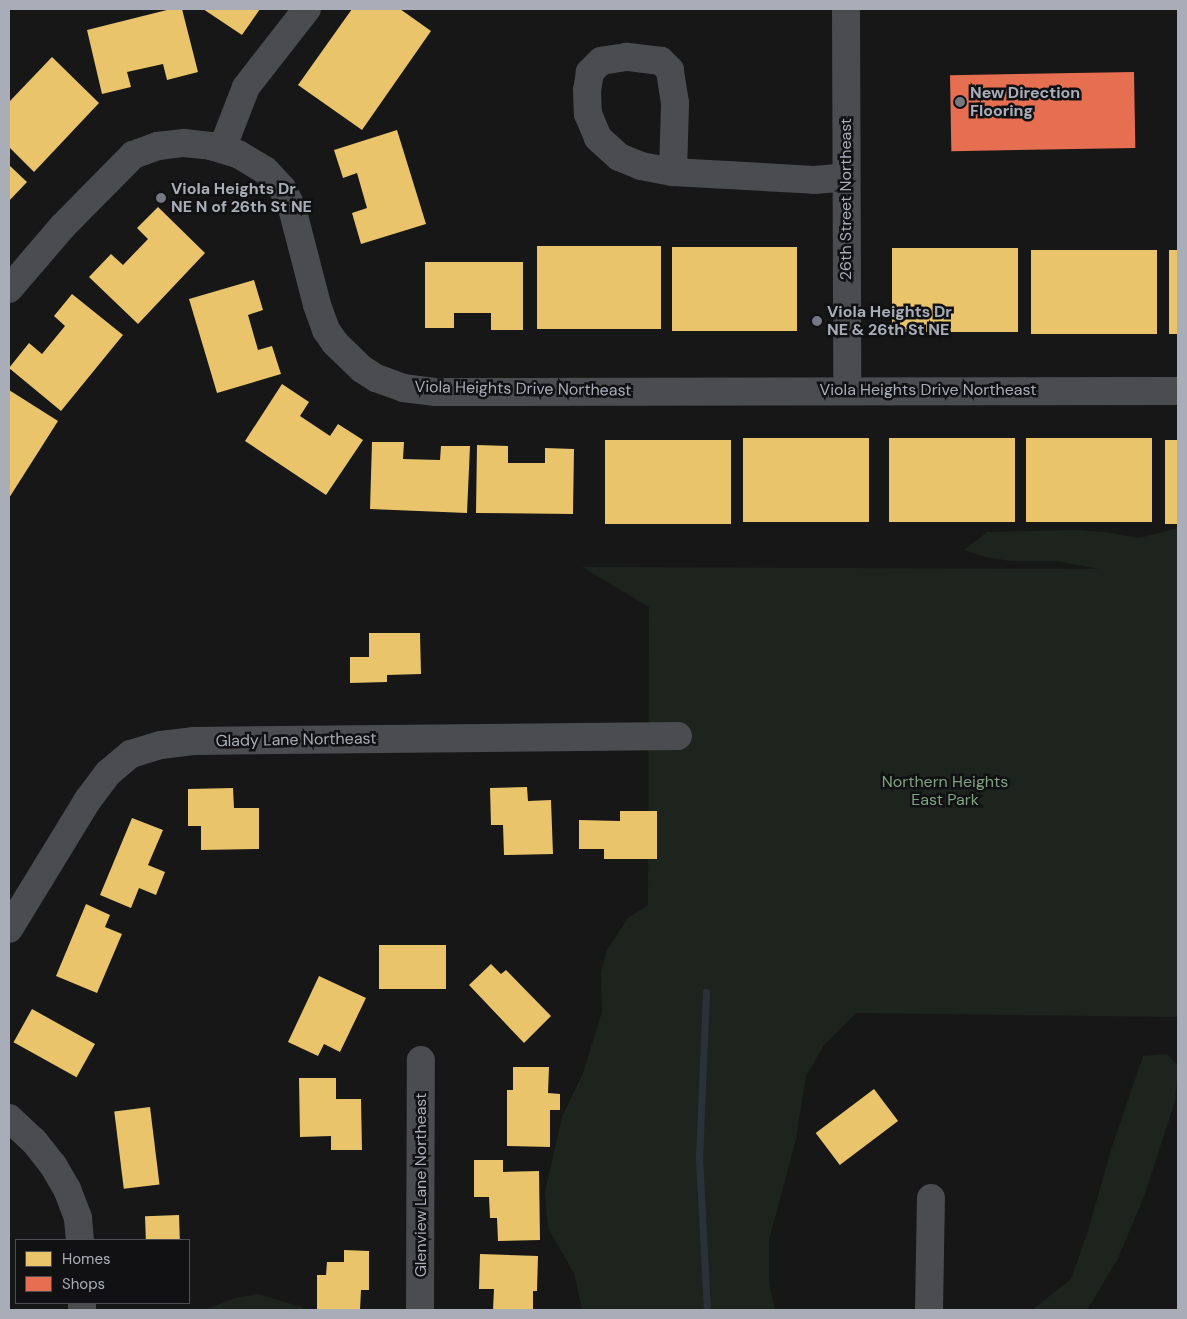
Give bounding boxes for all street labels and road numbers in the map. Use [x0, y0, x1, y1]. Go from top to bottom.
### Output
street label: 26th Street Northeast [836, 118, 856, 280]
street label: Viola Heights Drive Northeast [414, 378, 632, 400]
street label: Viola Heights Drive Northeast [820, 380, 1036, 400]
street label: Glady Lane Northeast [215, 729, 377, 751]
street label: Glenview Lane Northeast [411, 1093, 431, 1277]

